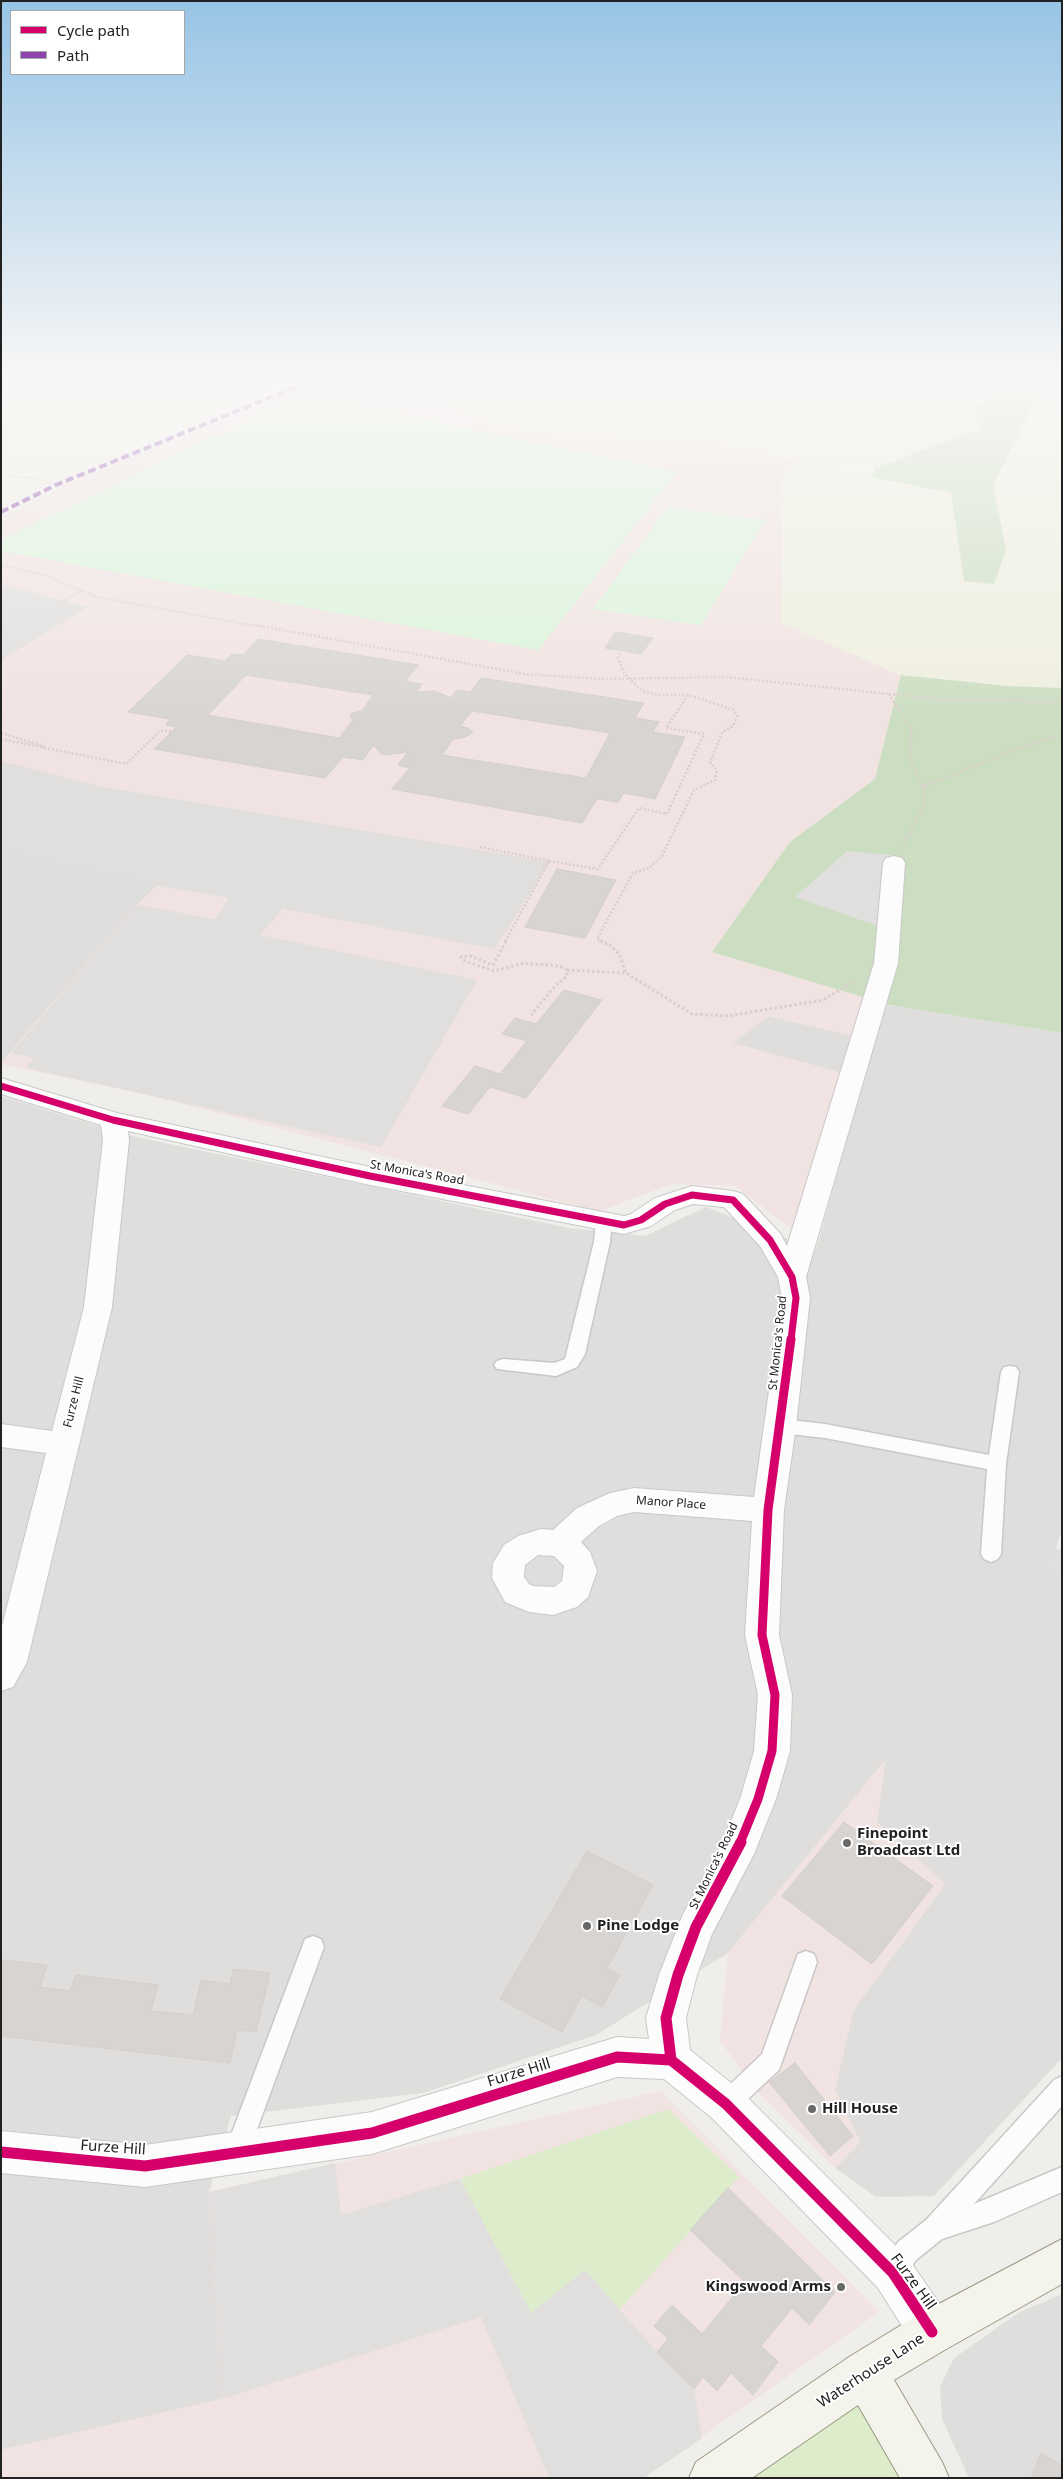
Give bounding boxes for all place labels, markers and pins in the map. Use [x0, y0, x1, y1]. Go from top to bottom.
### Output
place label: Finepoint Broadcast Ltd [857, 1825, 960, 1860]
marker: Finepoint Broadcast Ltd [841, 1837, 853, 1849]
place label: Pine Lodge [597, 1917, 679, 1935]
marker: Pine Lodge [581, 1920, 593, 1932]
place label: Hill House [822, 2100, 898, 2118]
marker: Hill House [806, 2103, 818, 2115]
place label: Kingswood Arms [706, 2278, 831, 2296]
marker: Kingswood Arms [835, 2281, 847, 2293]

